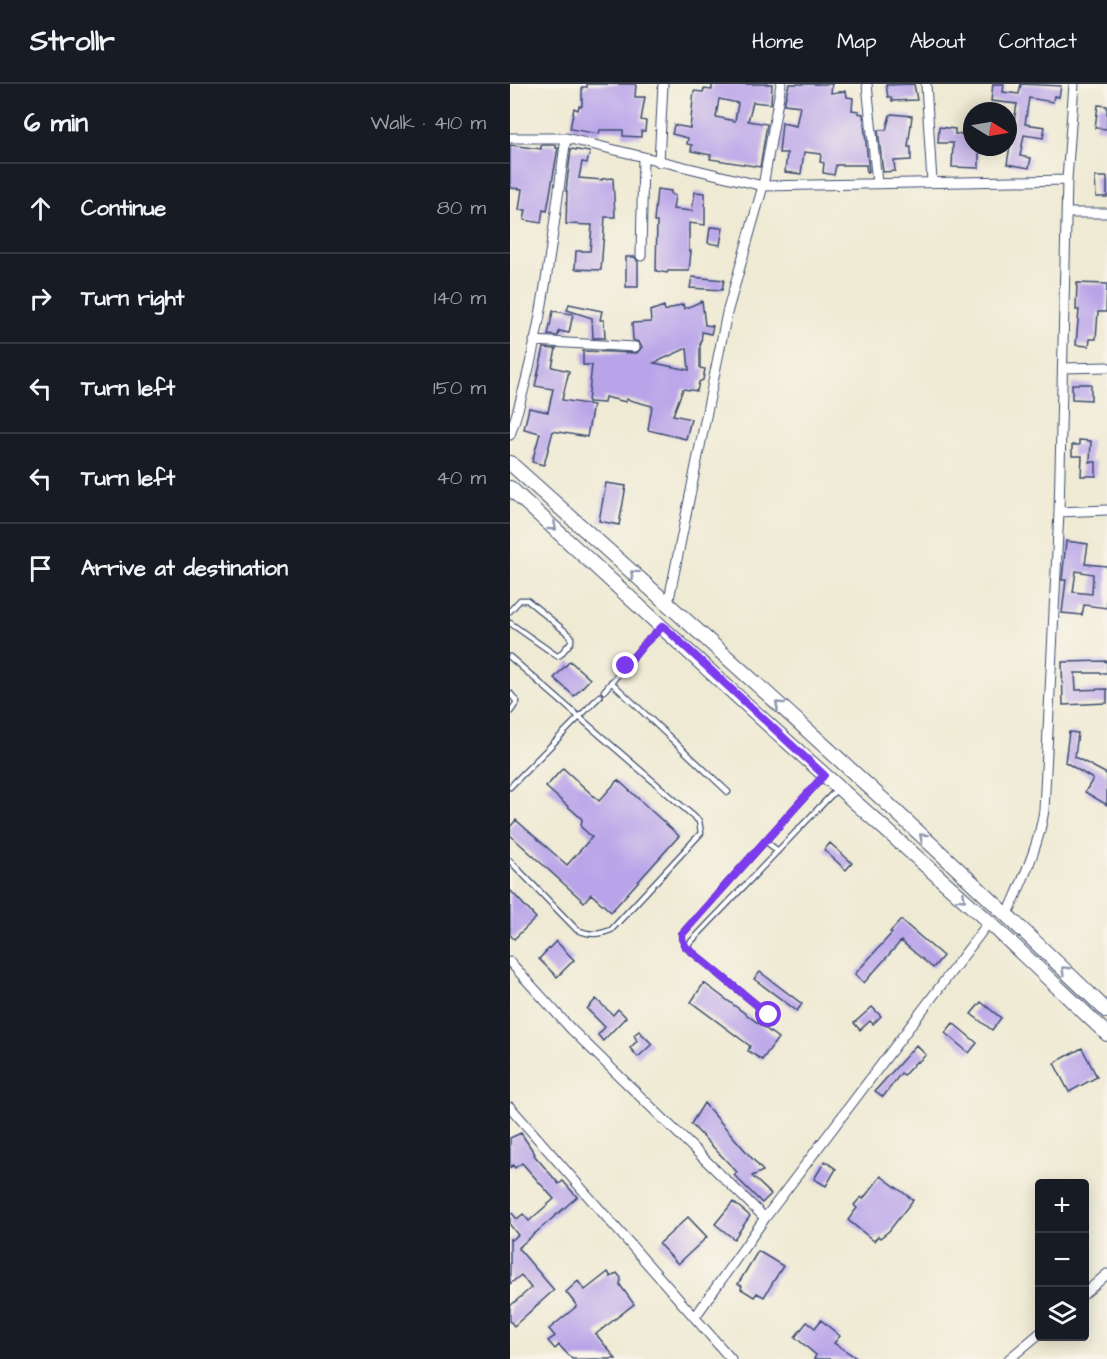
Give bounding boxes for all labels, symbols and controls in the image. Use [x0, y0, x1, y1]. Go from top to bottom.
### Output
text: Strollr [30, 22, 115, 61]
text: Home [752, 27, 804, 56]
text: Map [837, 27, 877, 56]
text: About [910, 27, 966, 56]
text: Contact [999, 27, 1077, 56]
north arrow [963, 102, 1017, 156]
text: 6 min [24, 105, 88, 141]
text: Walk · 410 m [370, 109, 486, 137]
icon: ahead [24, 192, 57, 225]
text: Continue [81, 193, 166, 224]
text: 80 m [437, 194, 486, 222]
icon: right [24, 282, 57, 315]
text: Turn right [81, 283, 184, 314]
text: 140 m [434, 284, 486, 312]
icon: left [24, 372, 57, 405]
text: Turn left [81, 373, 175, 404]
text: 150 m [433, 374, 486, 402]
icon: left [24, 462, 57, 495]
text: Turn left [81, 463, 175, 494]
text: 40 m [436, 464, 486, 492]
one-way arrow [547, 520, 557, 531]
icon: arrive [24, 552, 57, 585]
text: Arrive at destination [81, 553, 288, 584]
one-way arrow [631, 570, 641, 581]
route end [612, 652, 638, 678]
one-way arrow [775, 701, 786, 712]
one-way arrow [919, 833, 929, 844]
one-way arrow [955, 891, 966, 902]
one-way arrow [1061, 966, 1072, 977]
route start [755, 1001, 781, 1027]
map controls [1035, 1179, 1089, 1341]
button: + [1035, 1179, 1089, 1233]
button: − [1035, 1233, 1089, 1287]
button: layers [1035, 1287, 1089, 1341]

